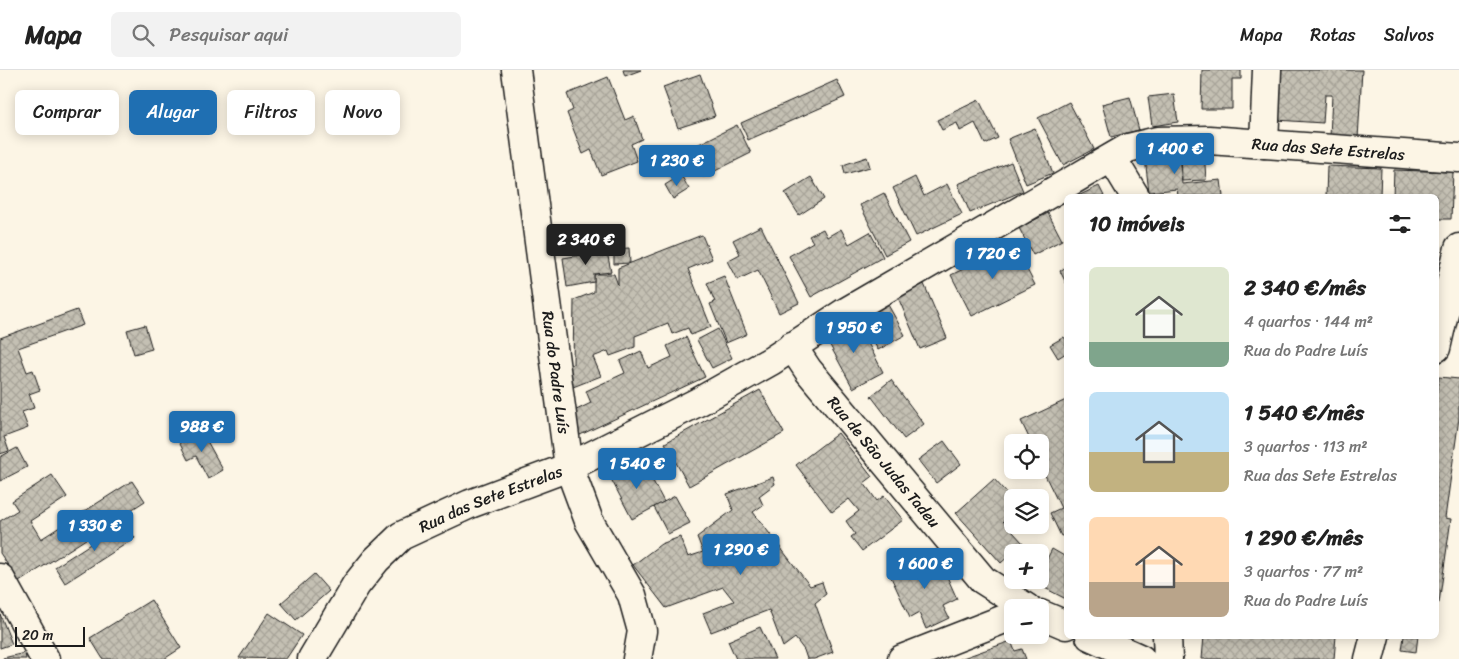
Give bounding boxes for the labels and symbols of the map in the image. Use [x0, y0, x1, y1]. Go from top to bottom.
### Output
street label: Rua das Sete Estrelas [1251, 129, 1406, 169]
pin: 1 400 € [1129, 132, 1221, 175]
pin: 1 230 € [631, 144, 723, 187]
pin: 2 340 € [540, 224, 632, 266]
pin: 1 720 € [947, 238, 1039, 280]
street label: Rua do Padre Luís [534, 309, 579, 436]
pin: 1 950 € [808, 312, 900, 354]
street label: Rua de São Judas Tadeu [820, 389, 949, 535]
pin: 988 € [167, 410, 237, 453]
pin: 1 540 € [591, 448, 683, 490]
street label: Rua das Sete Estrelas [414, 456, 567, 540]
pin: 1 330 € [49, 510, 141, 552]
pin: 1 290 € [695, 534, 787, 576]
pin: 1 600 € [879, 548, 971, 590]
scale bar [15, 624, 85, 647]

